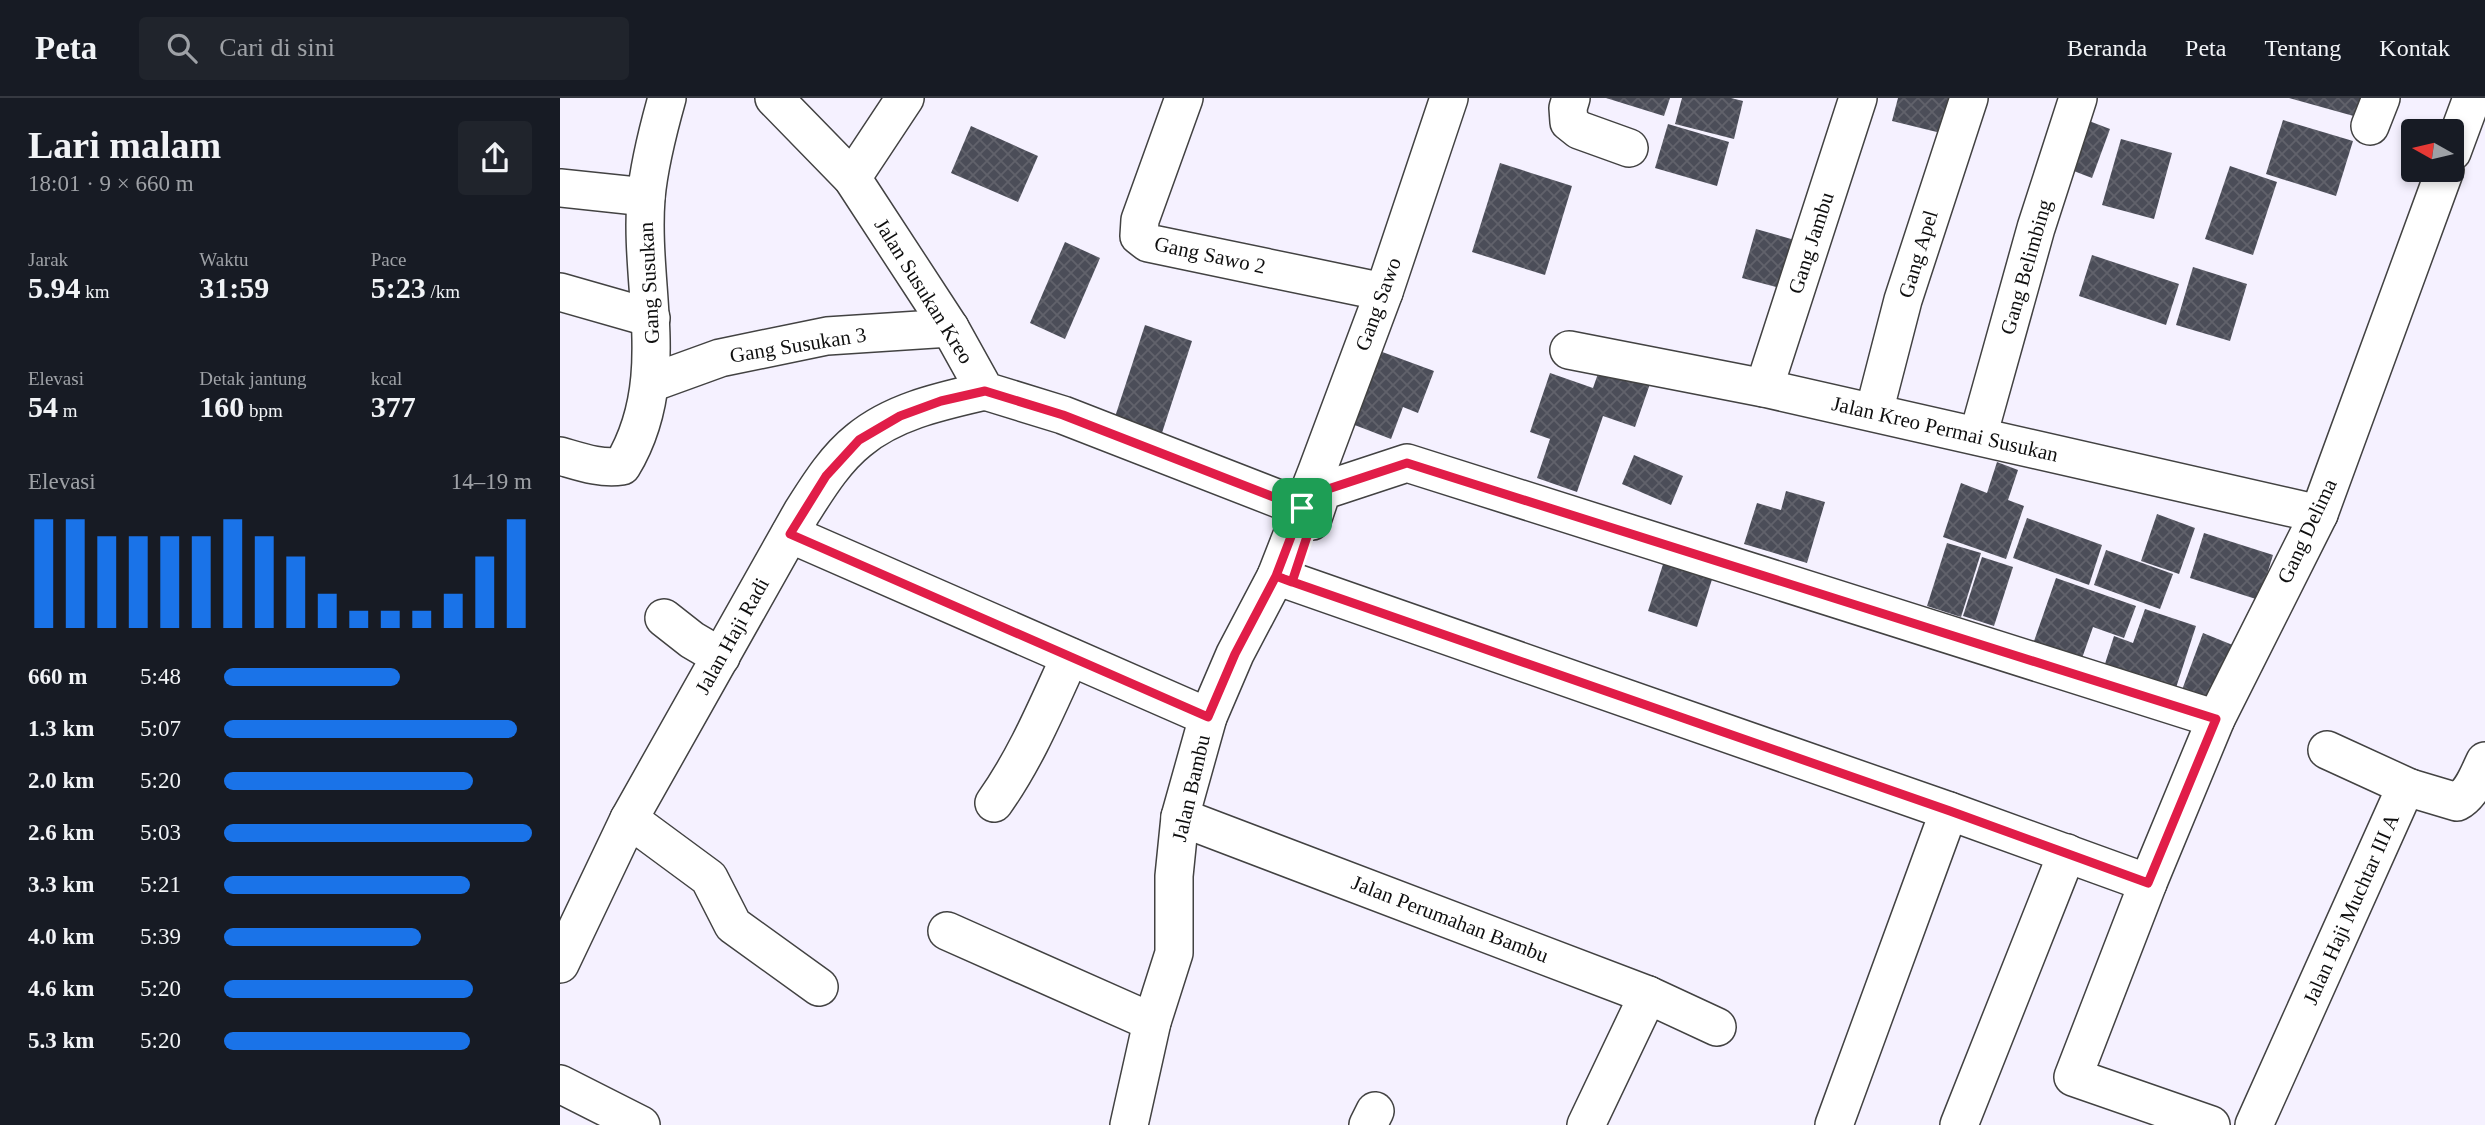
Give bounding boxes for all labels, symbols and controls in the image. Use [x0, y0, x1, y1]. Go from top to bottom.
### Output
search box [139, 17, 629, 80]
icon: search [163, 29, 201, 67]
text: Peta [35, 30, 97, 66]
text: Cari di sini [219, 33, 335, 62]
text: Beranda [2067, 35, 2147, 61]
text: Peta [2185, 35, 2226, 61]
text: Tentang [2264, 35, 2341, 61]
text: Kontak [2379, 35, 2450, 61]
north arrow [2401, 119, 2464, 182]
map controls [2401, 119, 2464, 182]
button: share [458, 121, 532, 195]
text: Lari malam [28, 124, 221, 166]
text: 18:01 · 9 × 660 m [28, 171, 194, 196]
street label: Gang Jambu [1783, 189, 1839, 297]
street label: Gang Belimbing [1995, 196, 2057, 337]
street label: Gang Apel [1893, 207, 1943, 301]
street label: Jalan Susukan Kreo [870, 214, 978, 368]
street label: Gang Susukan [634, 221, 664, 345]
street label: Gang Sawo 2 [1152, 231, 1268, 279]
text: Jarak [28, 249, 68, 270]
text: Waktu [199, 249, 248, 270]
text: Pace [371, 249, 407, 270]
street label: Gang Sawo [1350, 254, 1406, 354]
text: 5.94 [28, 271, 81, 304]
text: 31:59 [199, 271, 269, 304]
text: 5:23 [371, 271, 426, 304]
text: km [81, 281, 110, 302]
text: /km [426, 281, 460, 302]
street label: Gang Susukan 3 [728, 322, 868, 368]
text: Elevasi [28, 368, 84, 389]
text: Detak jantung [199, 368, 306, 389]
text: kcal [371, 368, 402, 389]
text: 54 [28, 390, 58, 423]
text: 160 [199, 390, 244, 423]
text: 377 [371, 390, 416, 423]
street label: Jalan Kreo Permai Susukan [1829, 391, 2061, 467]
text: m [58, 400, 78, 421]
text: bpm [244, 400, 283, 421]
text: Elevasi [28, 469, 96, 494]
text: 14–19 m [451, 469, 532, 494]
street label: Gang Delima [2272, 474, 2342, 587]
pin [1272, 478, 1332, 538]
icon: arrive [1283, 489, 1321, 527]
street label: Jalan Haji Radi [690, 573, 774, 698]
text: 660 m [28, 664, 87, 689]
text: 5:48 [140, 664, 181, 689]
text: 1.3 km [28, 716, 94, 741]
text: 5:07 [140, 716, 181, 741]
street label: Jalan Bambu [1167, 732, 1215, 844]
text: 2.0 km [28, 768, 94, 793]
text: 5:20 [140, 768, 181, 793]
street label: Jalan Haji Muchtar III A [2298, 809, 2404, 1008]
text: 2.6 km [28, 820, 94, 845]
text: 5:03 [140, 820, 181, 845]
street label: Jalan Perumahan Bambu [1348, 870, 1552, 968]
text: 3.3 km [28, 872, 94, 897]
text: 5:21 [140, 872, 181, 897]
text: 4.0 km [28, 924, 94, 949]
text: 5:39 [140, 924, 181, 949]
text: 4.6 km [28, 976, 94, 1001]
text: 5:20 [140, 976, 181, 1001]
text: 5.3 km [28, 1028, 94, 1053]
text: 5:20 [140, 1028, 181, 1053]

